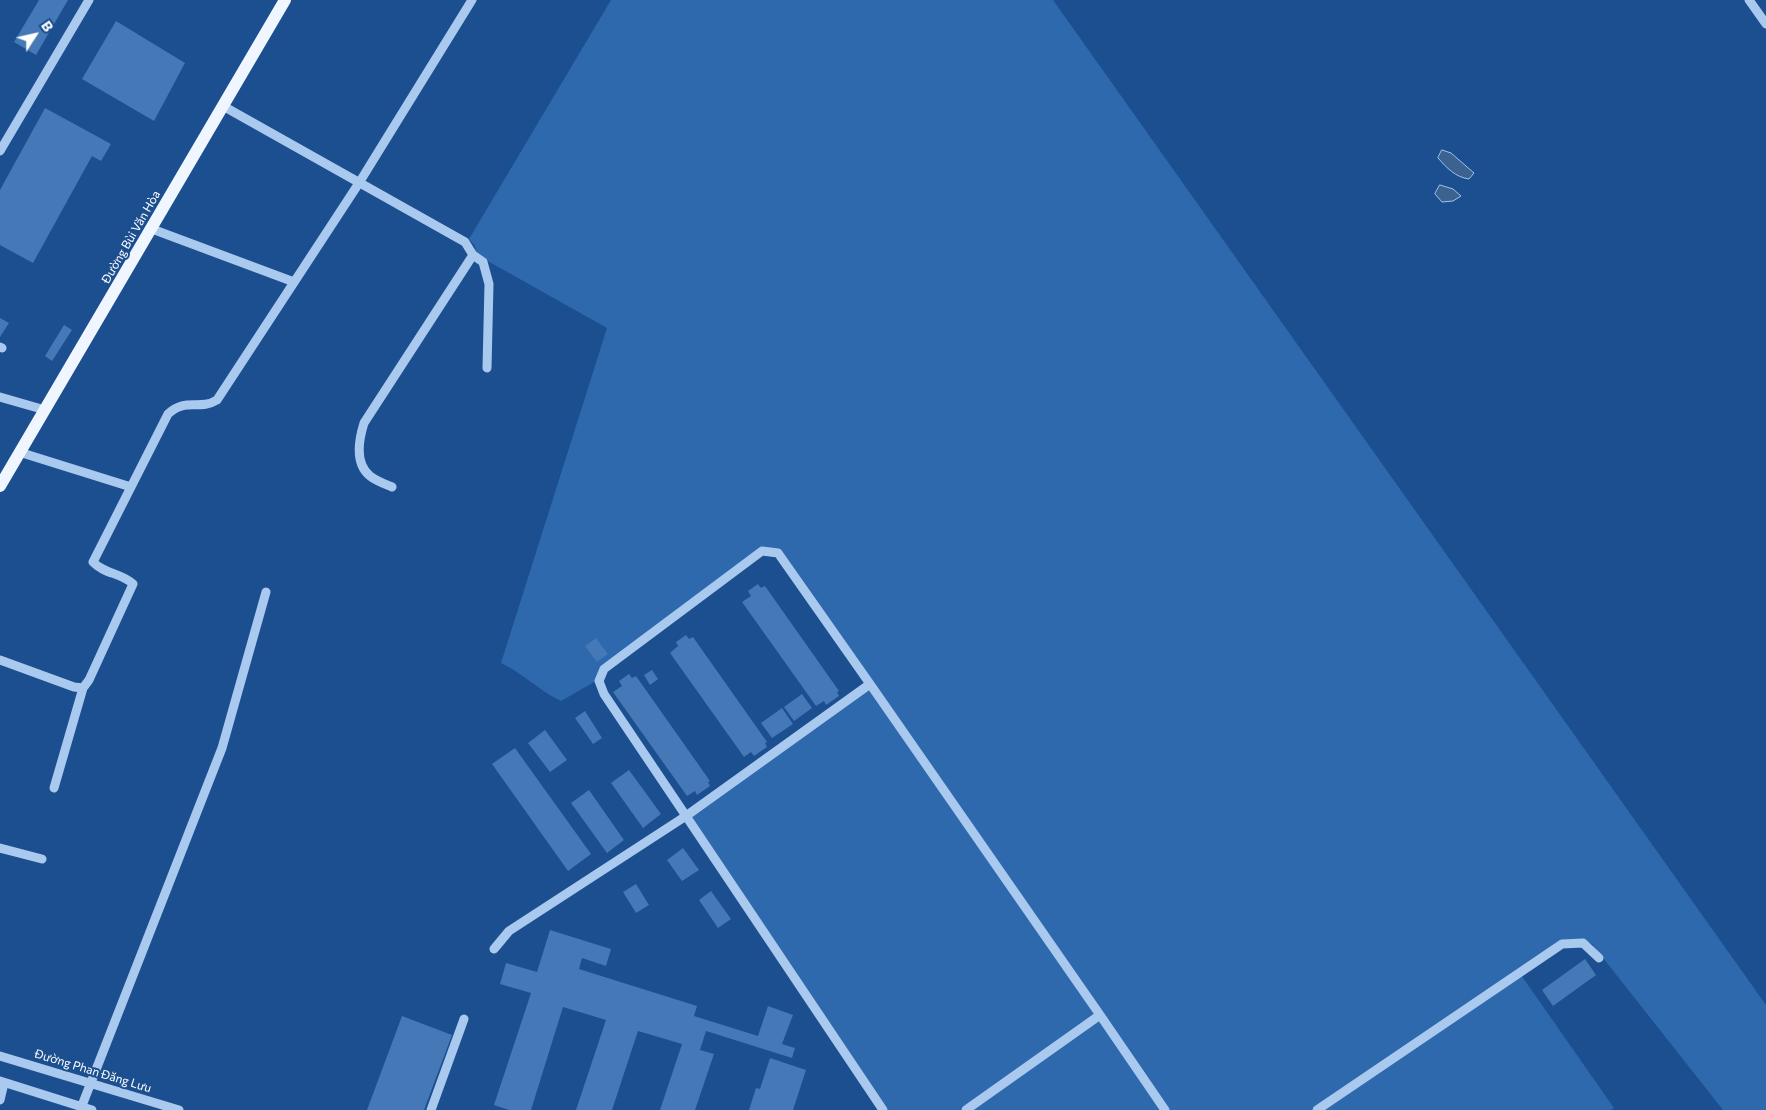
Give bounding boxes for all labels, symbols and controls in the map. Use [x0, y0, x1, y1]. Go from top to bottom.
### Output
north arrow [10, 10, 60, 60]
text: B [38, 17, 57, 35]
street label: Đường Bùi Văn Hòa [99, 188, 163, 286]
street label: Đường Phan Đăng Lưu [33, 1046, 153, 1096]

